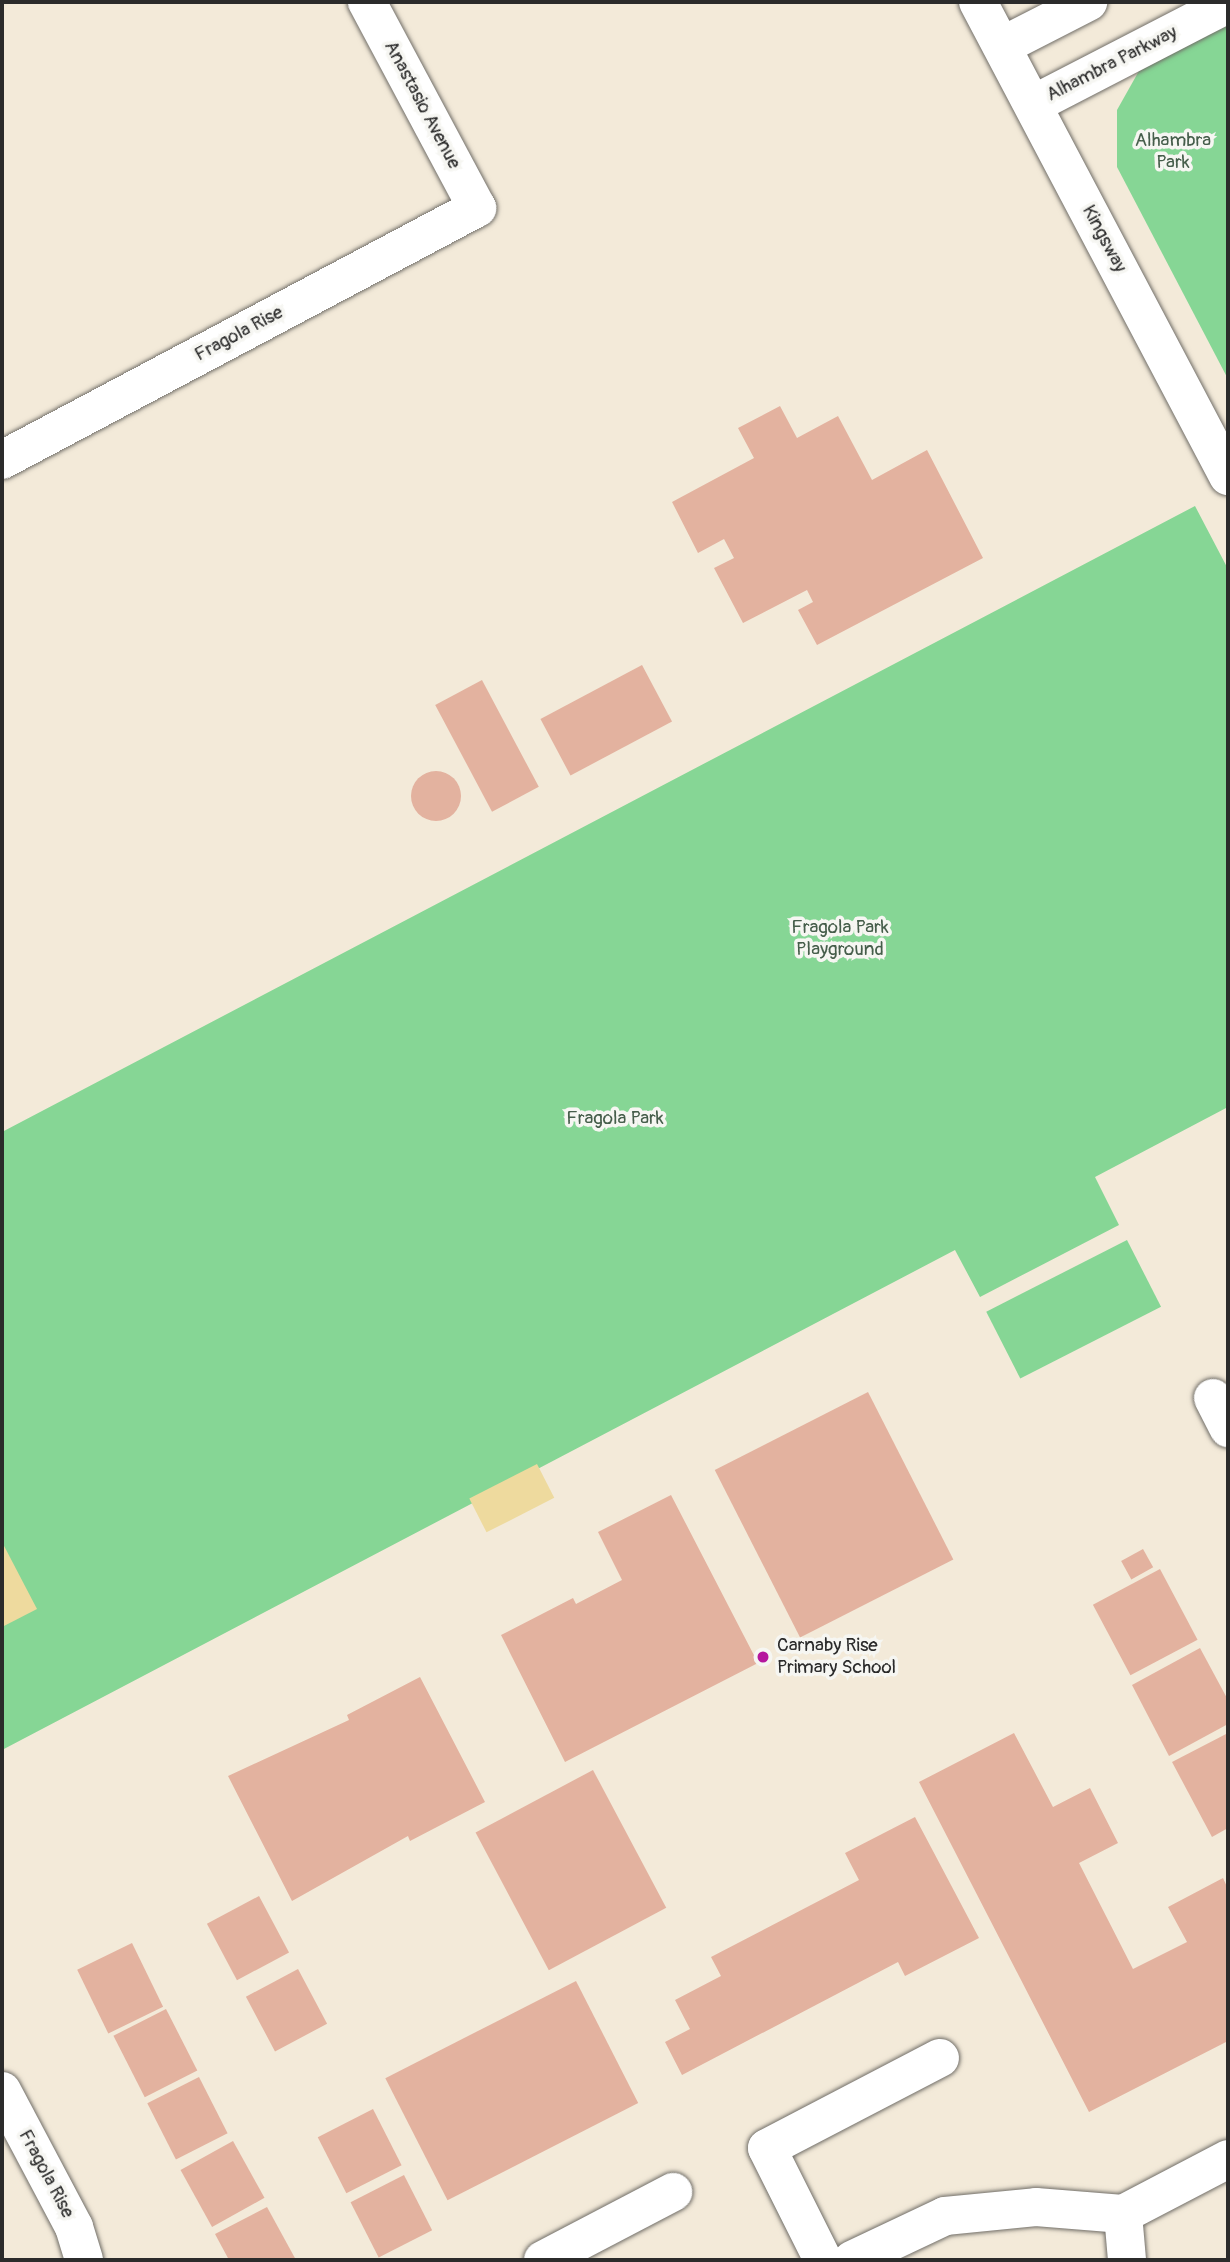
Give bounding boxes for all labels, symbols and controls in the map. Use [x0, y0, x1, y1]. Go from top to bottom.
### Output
street label: Alhambra Parkway [1043, 21, 1181, 107]
street label: Anastasio Avenue [379, 37, 465, 173]
park label: Alhambra Park [1135, 130, 1211, 174]
street label: Kingsway [1077, 201, 1131, 277]
street label: Fragola Rise [191, 301, 287, 367]
park label: Fragola Park Playground [791, 917, 889, 961]
park label: Fragola Park [566, 1108, 664, 1130]
place label: Carnaby Rise Primary School [777, 1635, 896, 1679]
marker: Carnaby Rise Primary School [755, 1649, 771, 1665]
street label: Fragola Rise [13, 2126, 79, 2222]

